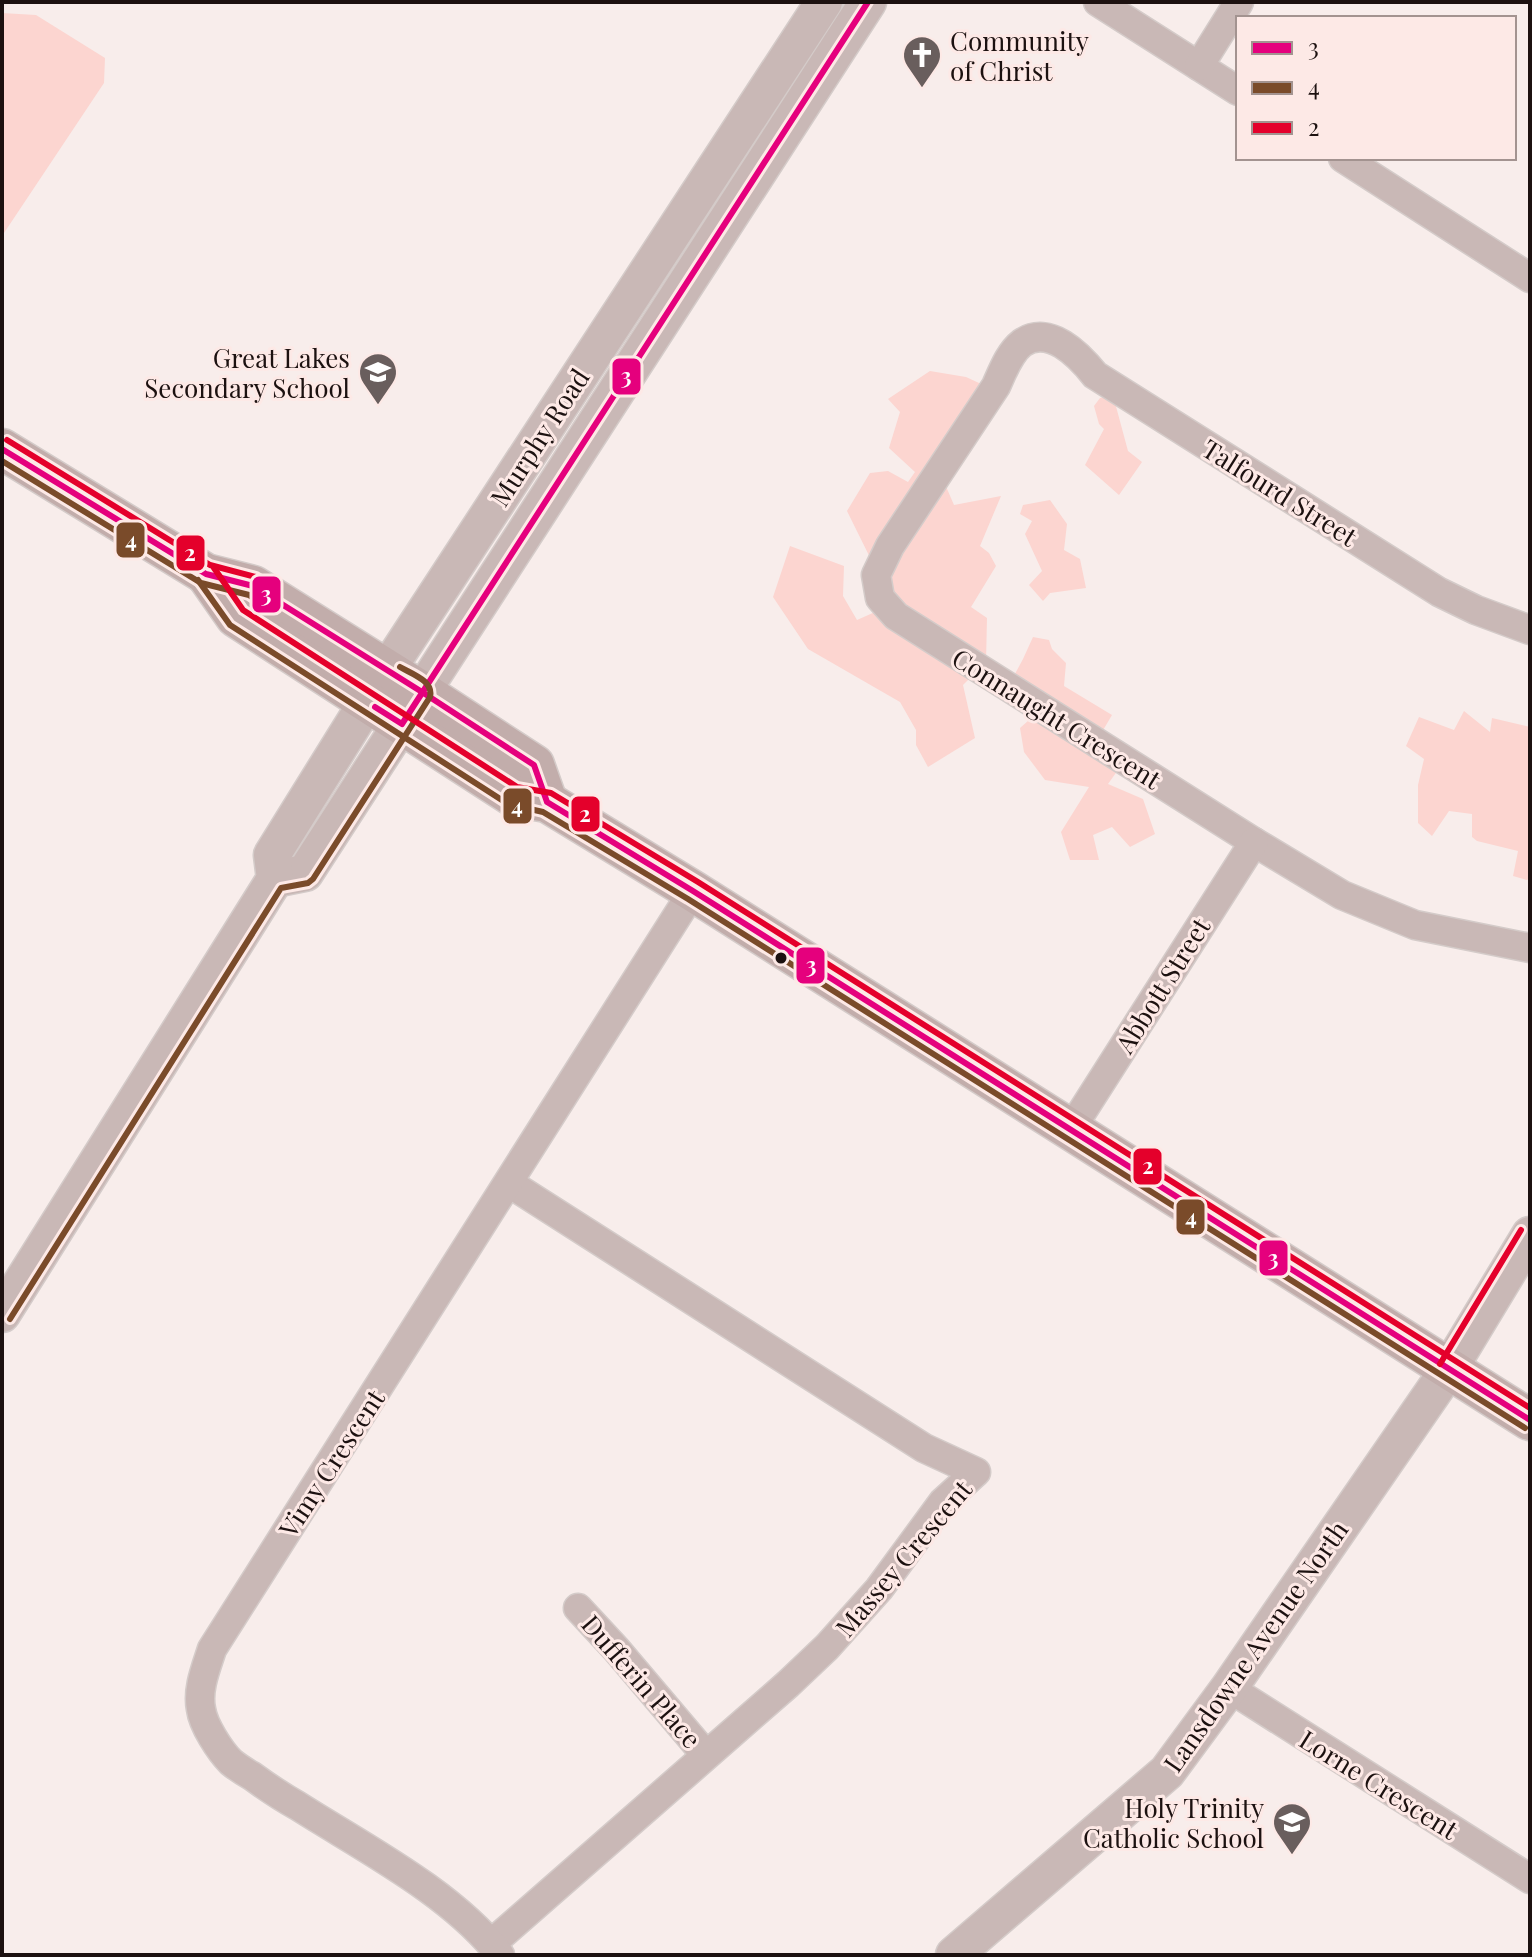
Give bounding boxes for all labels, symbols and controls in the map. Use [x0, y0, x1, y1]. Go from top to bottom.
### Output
legend [1236, 16, 1516, 160]
place label: Community of Christ [950, 23, 1089, 88]
text: 3 [1308, 30, 1319, 62]
church icon: Community of Christ [901, 34, 943, 89]
text: 4 [1308, 70, 1320, 102]
text: 2 [1308, 110, 1320, 142]
place label: Great Lakes Secondary School [144, 340, 350, 405]
school or university icon: Great Lakes Secondary School [357, 351, 399, 406]
line badge: 3 [611, 357, 642, 396]
text: 3 [621, 360, 631, 390]
street label: Murphy Road [482, 362, 596, 512]
street label: Talfourd Street [1196, 430, 1365, 554]
line badge: 4 [115, 521, 146, 559]
text: 4 [125, 524, 137, 554]
line badge: 2 [175, 534, 206, 572]
text: 2 [184, 537, 196, 567]
line badge: 3 [251, 575, 282, 614]
text: 3 [261, 578, 271, 608]
street label: Connaught Crescent [946, 640, 1169, 797]
line badge: 4 [502, 787, 533, 825]
text: 4 [511, 790, 523, 820]
line badge: 2 [570, 795, 601, 833]
text: 2 [579, 798, 591, 828]
street label: Abbott Street [1106, 910, 1218, 1060]
line badge: 3 [795, 946, 826, 985]
text: 3 [806, 949, 816, 979]
unlabelled marker [773, 950, 789, 966]
line badge: 2 [1132, 1147, 1163, 1186]
text: 2 [1142, 1150, 1154, 1180]
line badge: 4 [1175, 1198, 1206, 1236]
text: 4 [1185, 1201, 1197, 1231]
line badge: 3 [1258, 1239, 1289, 1277]
text: 3 [1268, 1242, 1278, 1272]
street label: Vimy Crescent [270, 1382, 392, 1544]
street label: Massey Crescent [827, 1472, 980, 1644]
street label: Lansdowne Avenue North [1155, 1513, 1355, 1779]
street label: Dufferin Place [574, 1607, 710, 1755]
street label: Lorne Crescent [1293, 1721, 1465, 1847]
place label: Holy Trinity Catholic School [1083, 1790, 1264, 1855]
school or university icon: Holy Trinity Catholic School [1271, 1801, 1313, 1856]

